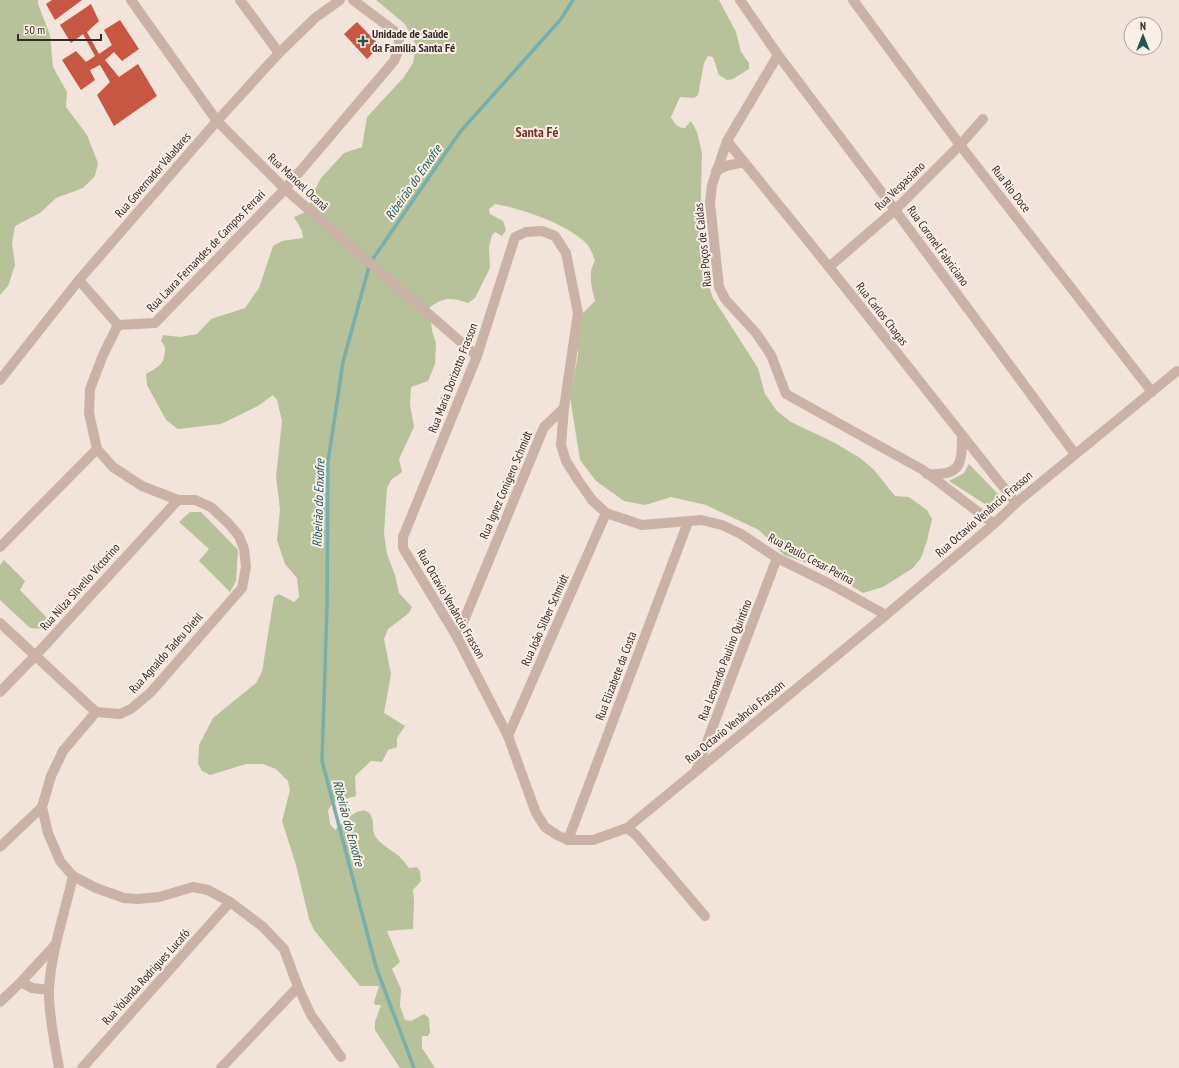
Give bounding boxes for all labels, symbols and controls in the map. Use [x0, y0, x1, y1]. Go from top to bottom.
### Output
scale bar [18, 16, 101, 42]
north arrow [1123, 16, 1163, 56]
text: N [1140, 19, 1146, 33]
text: 50 m [24, 22, 45, 37]
place label: Unidade de Saúde da Família Santa Fé [372, 26, 455, 55]
marker: Unidade de Saúde da Família Santa Fé [357, 35, 369, 47]
district label: Santa Fé [516, 123, 558, 141]
street label: Rua Governador Valadares [112, 129, 194, 220]
water label: Ribeirão do Enxofre [381, 140, 447, 223]
street label: Rua Manoel Ocanã [265, 150, 332, 214]
street label: Rua Vespasiano [871, 158, 928, 213]
street label: Rua Rio Doce [989, 162, 1034, 215]
street label: Rua Laura Fernandes de Campos Ferrari [143, 186, 268, 315]
street label: Rua Poços de Caldas [691, 202, 714, 288]
street label: Rua Coronel Fabriciano [904, 203, 973, 289]
street label: Rua Carlos Chagas [853, 279, 912, 348]
street label: Rua Maria Dorizotto Frasson [425, 321, 480, 435]
street label: Rua Ignez Conigero Schmidt [476, 428, 535, 541]
water label: Ribeirão do Enxofre [308, 457, 329, 547]
street label: Rua Octavio Venâncio Frasson [932, 467, 1035, 560]
street label: Rua Paulo Cesar Perina [766, 530, 857, 588]
street label: Rua Nilza Silvello Victorino [37, 540, 123, 633]
street label: Rua Octavio Venâncio Frasson [414, 547, 489, 661]
street label: Rua João Silber Schmidt [518, 571, 572, 668]
street label: Rua Leonardo Paulino Quintino [694, 597, 755, 723]
street label: Rua Agnaldo Tadeu Diehl [126, 609, 206, 696]
street label: Rua Elizabete da Costa [592, 629, 639, 722]
street label: Rua Octavio Venâncio Frasson [682, 677, 787, 766]
water label: Ribeirão do Enxofre [329, 778, 369, 869]
street label: Rua Yolanda Rodrigues Lucafó [99, 926, 193, 1028]

